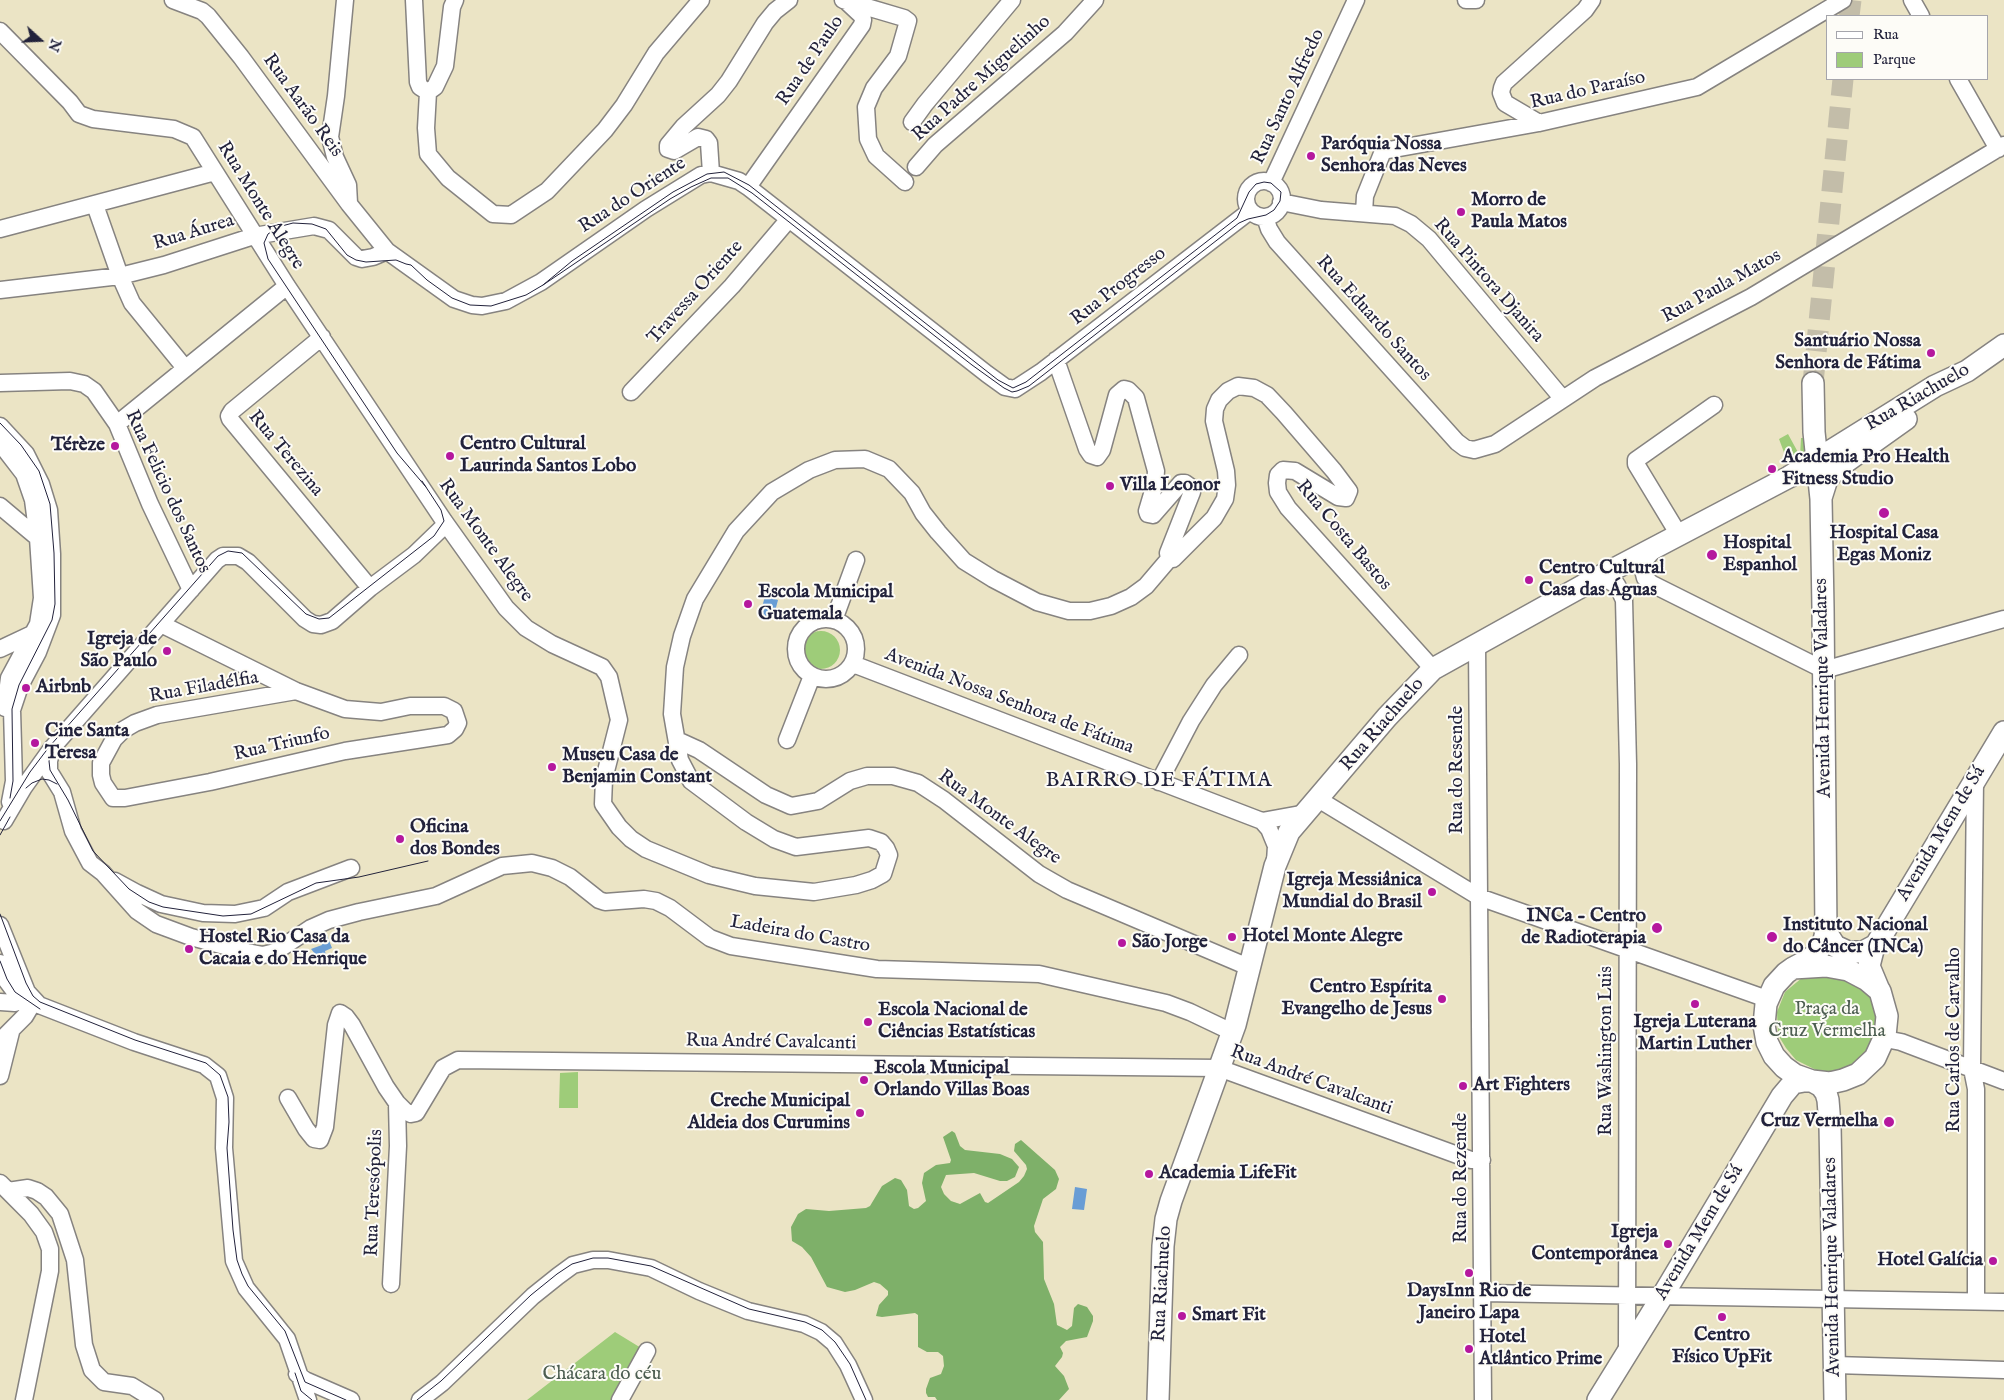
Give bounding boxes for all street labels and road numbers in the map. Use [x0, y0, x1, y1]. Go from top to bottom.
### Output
street label: Rua Padre Miguelinho [908, 11, 1056, 147]
street label: Rua de Paulo [773, 12, 849, 110]
street label: Rua Santo Alfredo [1248, 26, 1330, 168]
street label: Rua Aarão Reis [257, 50, 347, 162]
street label: Rua do Paraíso [1528, 67, 1648, 115]
street label: Rua Monte Alegre [212, 138, 308, 274]
street label: Rua do Oriente [575, 153, 691, 239]
street label: Rua Áurea [151, 210, 237, 256]
street label: Rua Pintora Djanira [1428, 214, 1548, 348]
street label: Travessa Oriente [643, 236, 749, 350]
street label: Rua Progresso [1067, 243, 1171, 331]
street label: Rua Paula Matos [1659, 245, 1785, 329]
street label: Rua Eduardo Santos [1311, 252, 1435, 386]
street label: Rua Riachuelo [1862, 359, 1974, 437]
street label: Rua Terezina [242, 406, 328, 502]
street label: Rua Felicio dos Santos [119, 407, 215, 577]
street label: Rua Monte Alegre [433, 475, 537, 607]
street label: Rua Costa Bastos [1290, 476, 1396, 596]
street label: Avenida Henrique Valadares [1811, 578, 1837, 798]
street label: Avenida Nossa Senhora de Fátima [881, 644, 1137, 760]
street label: Rua Filadélfia [148, 667, 260, 709]
street label: Rua Riachuelo [1336, 674, 1430, 776]
street label: Rua do Resende [1447, 706, 1469, 834]
street label: Rua Triunfo [232, 723, 332, 767]
street label: Avenida Mem de Sá [1893, 762, 1991, 906]
street label: Rua Monte Alegre [933, 766, 1065, 870]
street label: Ladeira do Castro [728, 911, 872, 959]
street label: Rua Carlos de Carvalho [1944, 947, 1966, 1133]
street label: Rua Washington Luis [1596, 966, 1618, 1136]
street label: Rua André Cavalcanti [685, 1030, 857, 1056]
street label: Rua André Cavalcanti [1227, 1041, 1395, 1121]
street label: Rua do Rezende [1451, 1113, 1473, 1243]
street label: Rua Teresópolis [361, 1129, 389, 1257]
street label: Avenida Henrique Valadares [1820, 1157, 1846, 1377]
street label: Avenida Mem de Sá [1651, 1161, 1749, 1305]
street label: Rua Riachuelo [1149, 1225, 1177, 1343]

